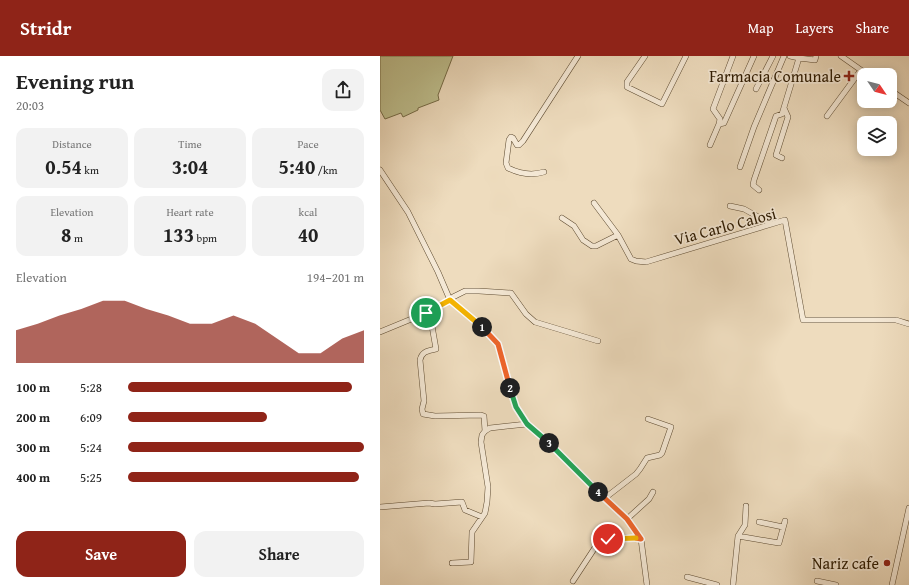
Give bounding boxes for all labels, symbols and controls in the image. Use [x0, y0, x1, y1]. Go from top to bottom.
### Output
text: Stridr [20, 14, 71, 42]
text: Map [748, 18, 774, 38]
text: Layers [796, 18, 834, 38]
text: Share [856, 18, 889, 38]
place label: Farmacia Comunale [709, 64, 841, 88]
text: Evening run [16, 65, 134, 97]
north arrow [857, 68, 897, 108]
map controls [857, 68, 897, 156]
button: share [322, 69, 364, 111]
marker: Farmacia Comunale [844, 71, 854, 81]
text: 20:03 [16, 96, 44, 115]
button: layers [857, 116, 897, 156]
text: Distance [52, 136, 92, 152]
text: Time [178, 136, 202, 152]
text: Pace [297, 136, 319, 152]
text: 0.54 [45, 152, 82, 181]
text: 3:04 [172, 152, 208, 181]
text: 5:40 [279, 152, 315, 181]
text: km [82, 162, 99, 178]
text: /km [315, 162, 337, 178]
street label: Via Carlo Calosi [671, 201, 779, 251]
text: Elevation [50, 204, 94, 220]
text: Heart rate [166, 204, 214, 220]
text: kcal [299, 204, 317, 220]
text: 8 [61, 220, 71, 249]
text: 133 [163, 220, 194, 249]
text: 40 [298, 220, 318, 249]
text: m [71, 230, 83, 246]
text: bpm [194, 230, 217, 246]
text: Elevation [16, 268, 67, 287]
text: 194–201 m [307, 268, 364, 287]
pin [409, 296, 443, 330]
icon: arrive [415, 302, 437, 324]
pin: 1 [472, 317, 492, 337]
text: 1 [479, 319, 485, 335]
text: 100 m [16, 378, 50, 397]
text: 5:28 [80, 378, 102, 397]
pin: 2 [500, 378, 520, 398]
text: 2 [507, 380, 513, 396]
text: 200 m [16, 408, 50, 427]
text: 6:09 [80, 408, 102, 427]
pin: 3 [539, 433, 559, 453]
text: 3 [546, 435, 552, 451]
text: 300 m [16, 438, 50, 457]
text: 5:24 [80, 438, 102, 457]
text: 400 m [16, 468, 50, 487]
text: 5:25 [80, 468, 102, 487]
pin: 4 [588, 482, 608, 502]
text: 4 [595, 484, 601, 500]
pin [591, 522, 625, 556]
icon: check [597, 528, 619, 550]
button: Save [16, 531, 186, 577]
button: Share [194, 531, 364, 577]
place label: Nariz cafe [812, 551, 879, 575]
marker: Nariz cafe [882, 558, 892, 568]

